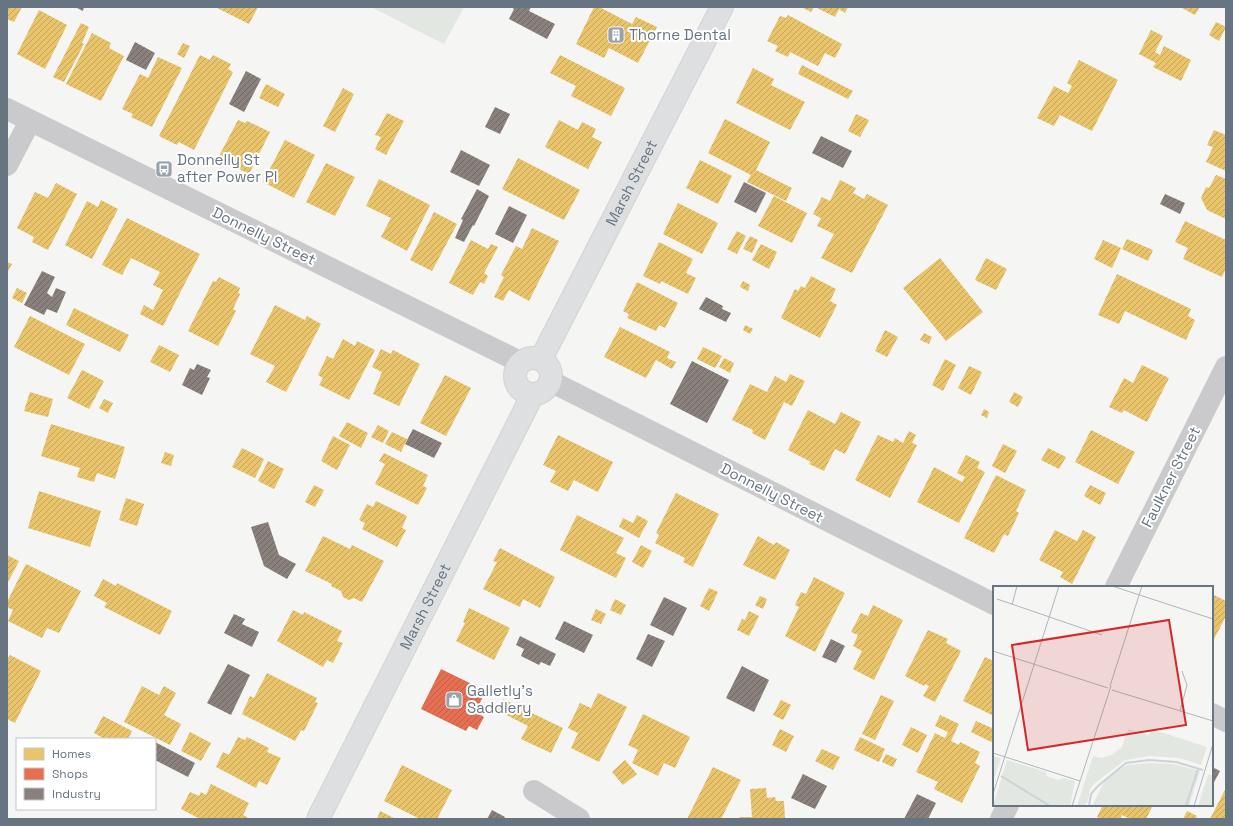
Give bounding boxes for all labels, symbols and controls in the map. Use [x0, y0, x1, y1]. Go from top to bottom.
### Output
building icon: Thorne Dental [606, 25, 626, 45]
place label: Thorne Dental [629, 25, 731, 44]
street label: Marsh Street [601, 136, 661, 229]
place label: Donnelly St after Power Pl [177, 150, 277, 186]
bus stop icon: Donnelly St after Power Pl [154, 159, 174, 179]
street label: Donnelly Street [209, 202, 319, 269]
street label: Faulkner Street [1137, 423, 1204, 530]
street label: Donnelly Street [718, 459, 827, 527]
street label: Marsh Street [395, 560, 455, 653]
inset map [993, 586, 1213, 806]
place label: Galletly's Saddlery [467, 681, 533, 717]
shop icon: Galletly's Saddlery [444, 690, 464, 710]
legend [16, 738, 156, 810]
text: Homes [52, 746, 91, 762]
text: Shops [52, 766, 88, 782]
text: Industry [52, 786, 101, 802]

